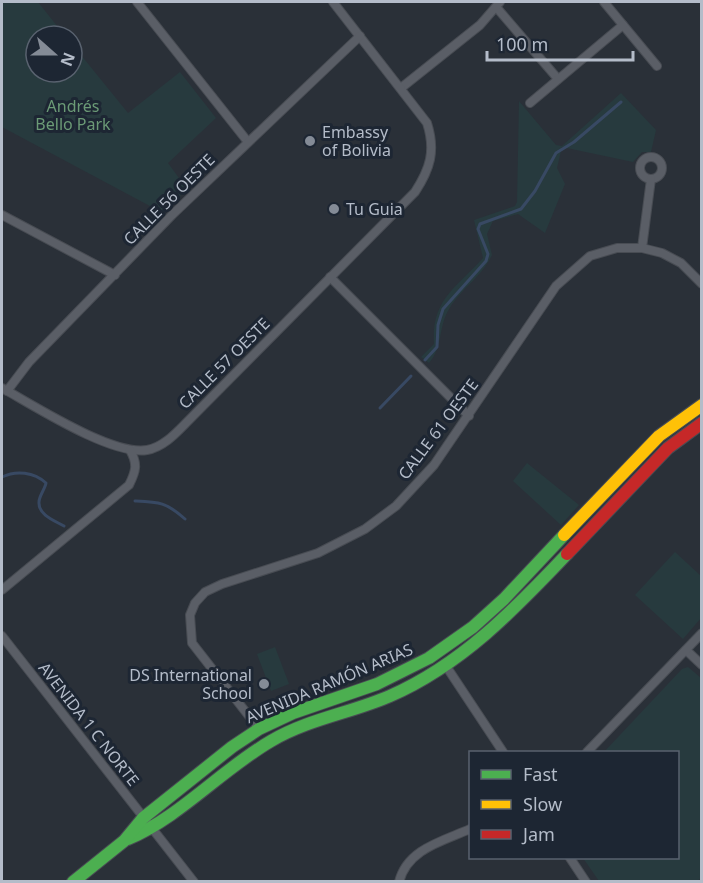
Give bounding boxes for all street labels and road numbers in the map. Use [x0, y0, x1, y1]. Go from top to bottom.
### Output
street label: CALLE 56 OESTE [119, 149, 219, 249]
street label: CALLE 57 OESTE [174, 313, 274, 413]
street label: CALLE 61 OESTE [393, 374, 483, 484]
street label: AVENIDA RAMÓN ARIAS [242, 638, 416, 728]
street label: AVENIDA 1 C NORTE [34, 658, 144, 790]

